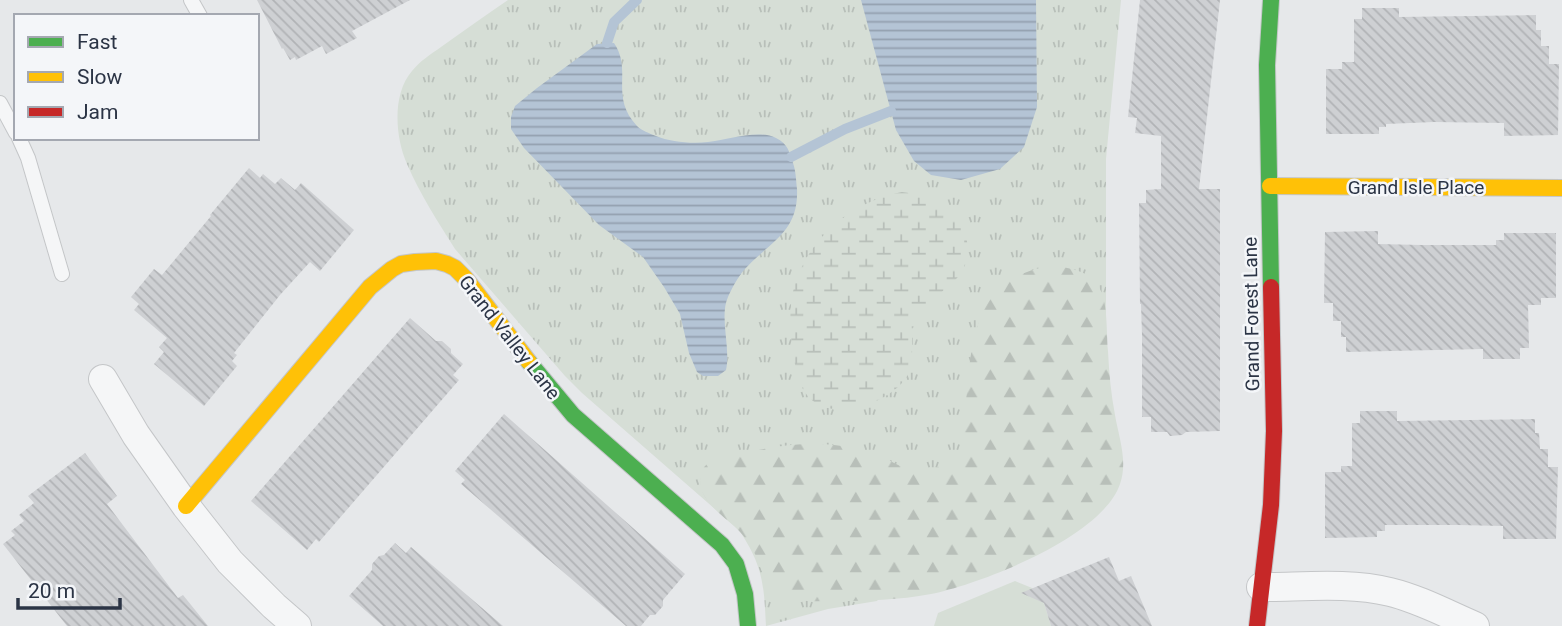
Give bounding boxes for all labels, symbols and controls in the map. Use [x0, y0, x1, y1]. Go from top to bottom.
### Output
legend [14, 14, 259, 140]
text: Fast [77, 30, 118, 54]
text: Slow [77, 65, 123, 89]
text: Jam [77, 100, 118, 124]
street label: Grand Isle Place [1348, 176, 1484, 199]
street label: Grand Forest Lane [1239, 236, 1264, 391]
street label: Grand Valley Lane [454, 271, 565, 404]
scale bar [18, 566, 119, 610]
text: 20 m [28, 579, 75, 603]

